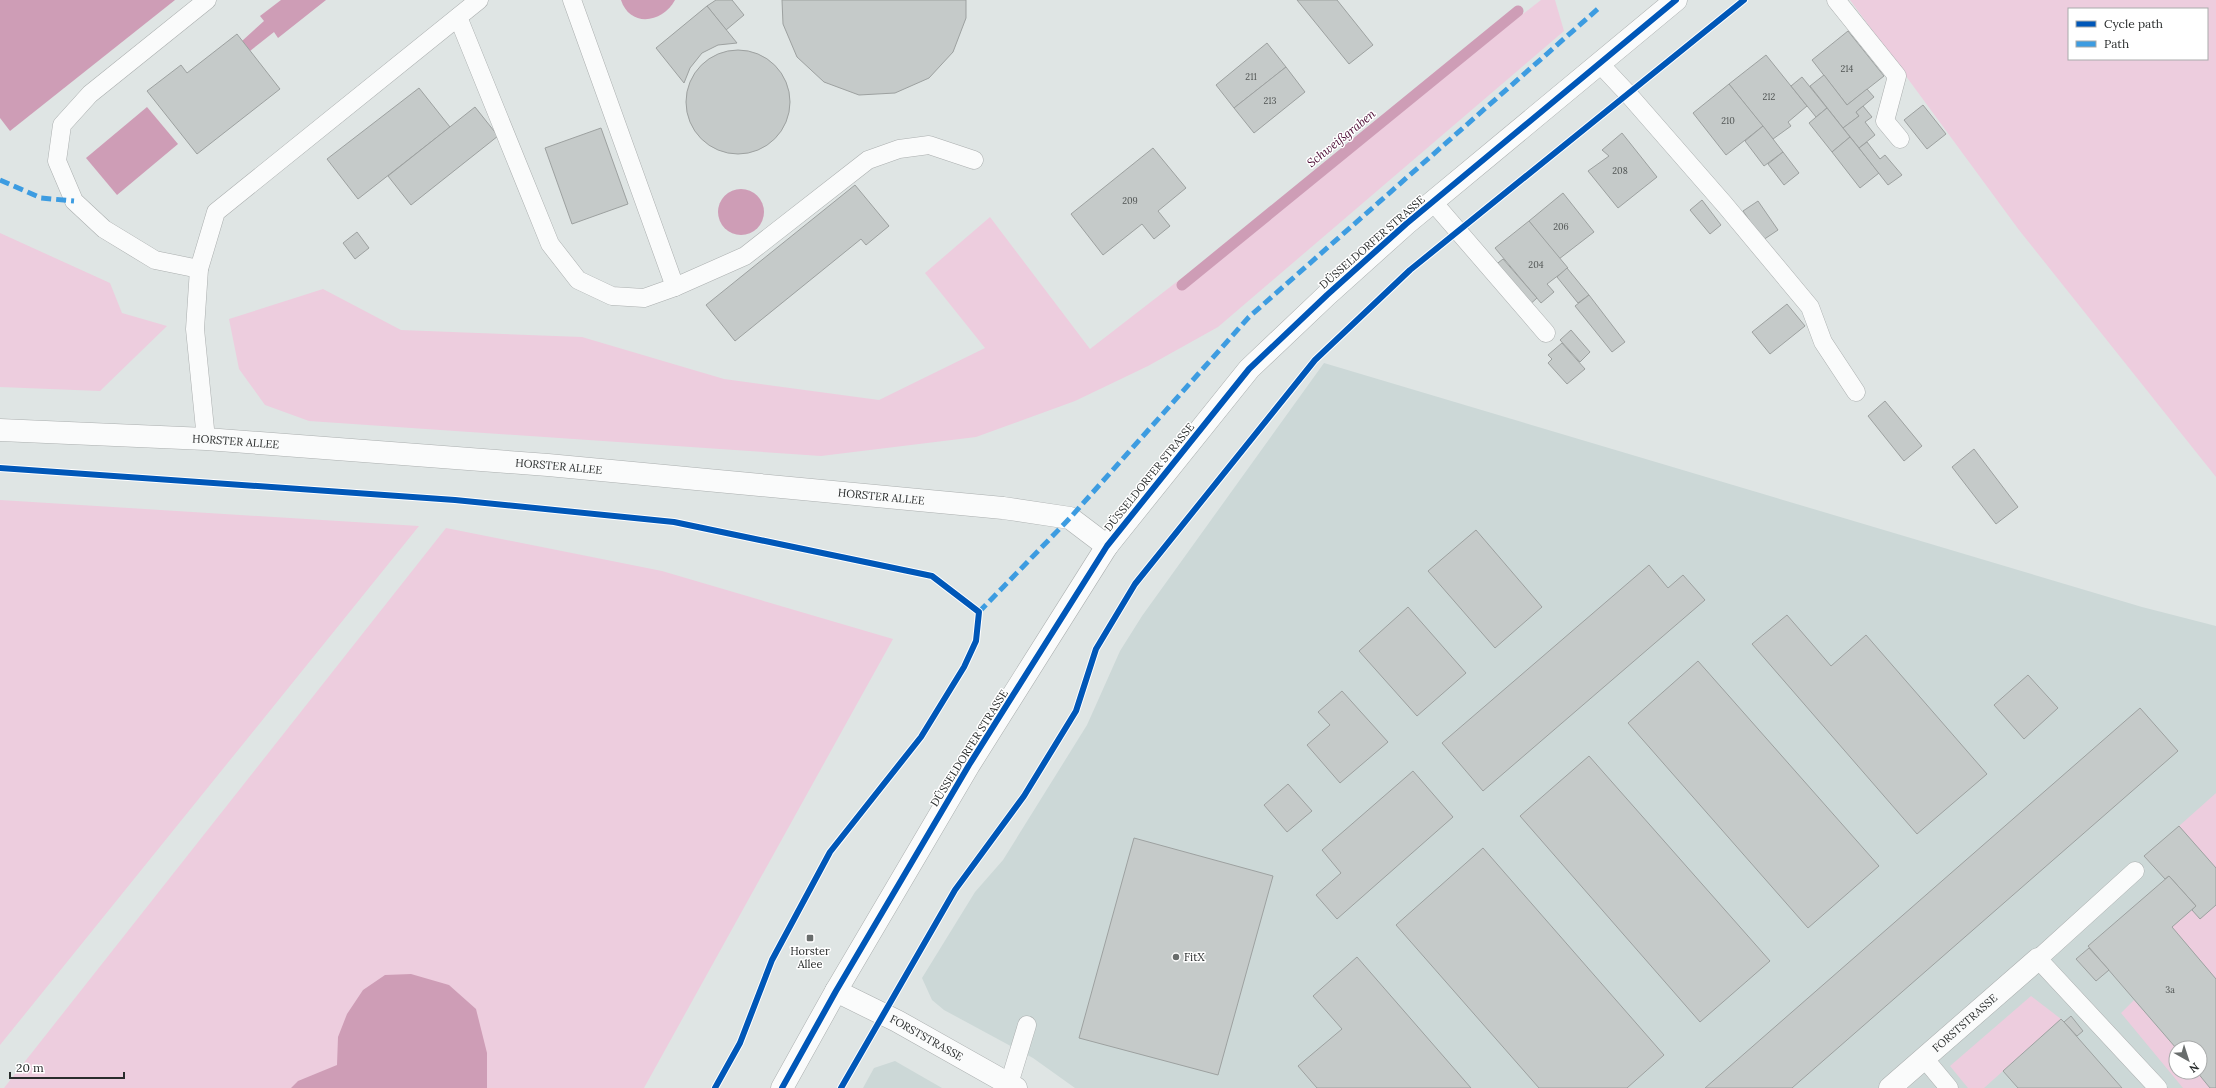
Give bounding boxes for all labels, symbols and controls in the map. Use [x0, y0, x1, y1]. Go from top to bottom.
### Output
legend [2068, 8, 2208, 60]
text: Cycle path [2104, 16, 2163, 31]
text: Path [2104, 36, 2129, 51]
house number: 214 [1841, 63, 1854, 74]
house number: 211 [1245, 71, 1257, 82]
house number: 212 [1763, 91, 1776, 102]
house number: 213 [1263, 95, 1277, 106]
water label: Schweißgraben [1304, 105, 1379, 170]
house number: 210 [1721, 115, 1735, 126]
house number: 208 [1612, 165, 1628, 176]
street label: DÜSSELDORFER STRASSE [1316, 191, 1428, 292]
house number: 209 [1122, 195, 1138, 206]
house number: 206 [1553, 221, 1569, 232]
house number: 204 [1528, 259, 1544, 270]
street label: DÜSSELDORFER STRASSE [1100, 419, 1197, 534]
street label: HORSTER ALLEE [192, 431, 280, 452]
street label: HORSTER ALLEE [515, 456, 603, 477]
street label: HORSTER ALLEE [837, 485, 926, 508]
street label: DÜSSELDORFER STRASSE [926, 686, 1011, 809]
marker: Horster Allee [805, 933, 815, 943]
place label: Horster Allee [790, 944, 830, 971]
place label: FitX [1184, 950, 1205, 964]
marker: FitX [1171, 952, 1181, 962]
house number: 3a [2165, 984, 2175, 995]
street label: FORSTSTRASSE [1929, 991, 2000, 1055]
street label: FORSTSTRASSE [888, 1012, 966, 1064]
north arrow [2168, 1040, 2208, 1080]
scale bar [10, 1054, 124, 1080]
text: 20 m [16, 1060, 44, 1075]
text: N [2186, 1060, 2202, 1076]

